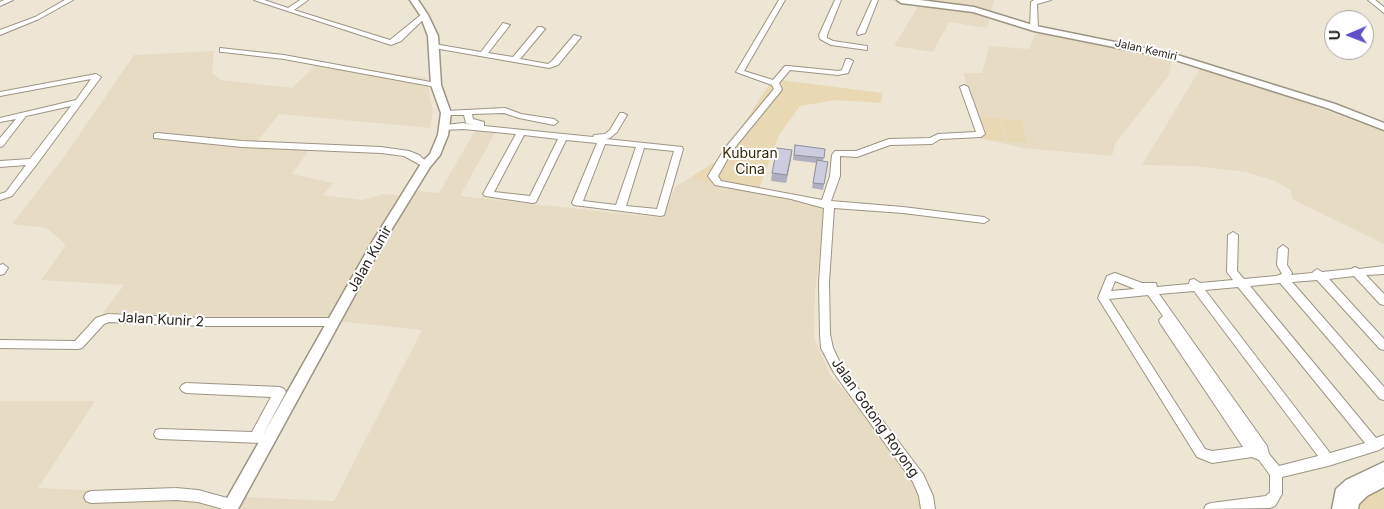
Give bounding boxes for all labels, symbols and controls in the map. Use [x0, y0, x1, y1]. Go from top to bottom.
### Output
north arrow [1324, 10, 1374, 60]
text: U [1326, 30, 1343, 41]
street label: Jalan Kemiri [1114, 36, 1178, 64]
park label: Kuburan Cina [722, 146, 778, 178]
street label: Jalan Kunir [344, 223, 396, 295]
street label: Jalan Kunir 2 [118, 309, 204, 331]
street label: Jalan Gotong Royong [828, 355, 922, 481]

